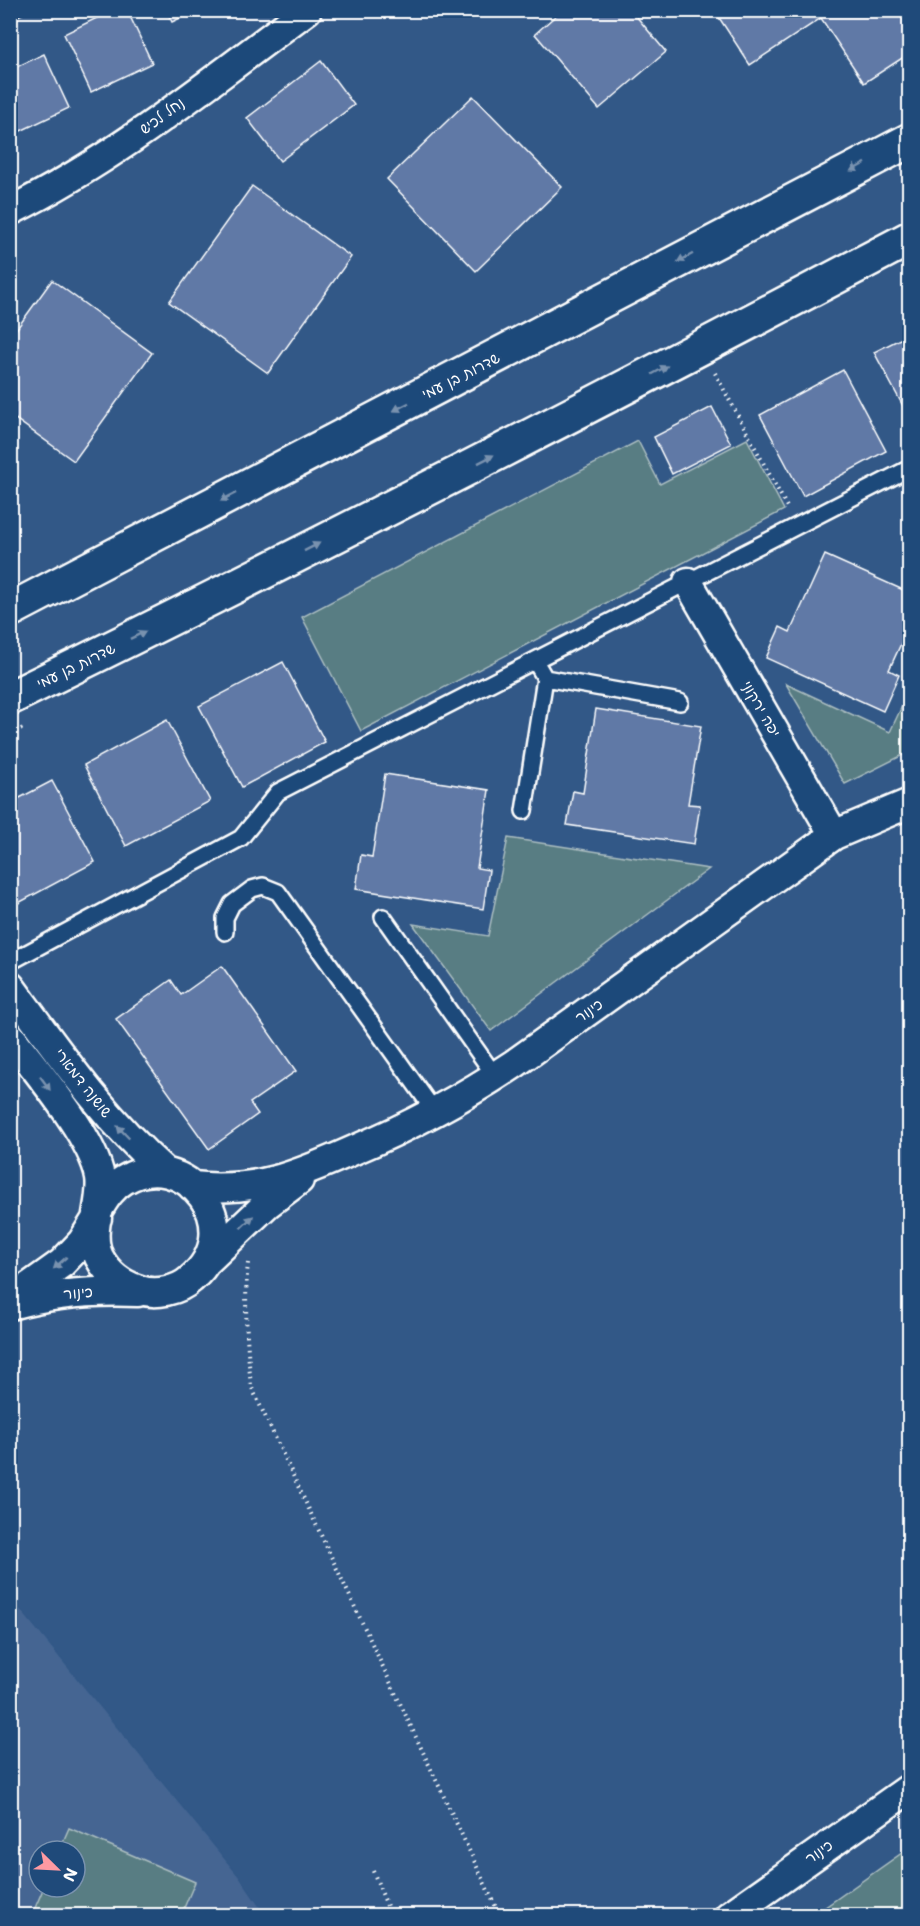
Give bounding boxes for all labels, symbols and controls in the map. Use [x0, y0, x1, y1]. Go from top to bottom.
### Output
street label: נחל לכיש [136, 93, 188, 139]
one-way arrow [849, 163, 866, 172]
one-way arrow [677, 254, 694, 263]
street label: שדרות בן עמי [419, 348, 503, 404]
one-way arrow [651, 365, 668, 375]
one-way arrow [392, 402, 410, 412]
one-way arrow [478, 454, 495, 464]
one-way arrow [219, 492, 236, 502]
one-way arrow [304, 543, 321, 552]
one-way arrow [130, 631, 147, 640]
street label: שדרות בן עמי [33, 638, 119, 694]
street label: יפה ירקוני [737, 677, 785, 741]
street label: כינור [571, 994, 607, 1028]
street label: שושנה דמארי [50, 1044, 116, 1122]
one-way arrow [39, 1074, 51, 1090]
one-way arrow [116, 1125, 130, 1139]
one-way arrow [239, 1216, 253, 1230]
one-way arrow [53, 1256, 68, 1270]
street label: כינור [62, 1282, 94, 1304]
street label: כינור [801, 1835, 837, 1869]
north arrow [27, 1839, 87, 1899]
text: N [58, 1865, 82, 1885]

